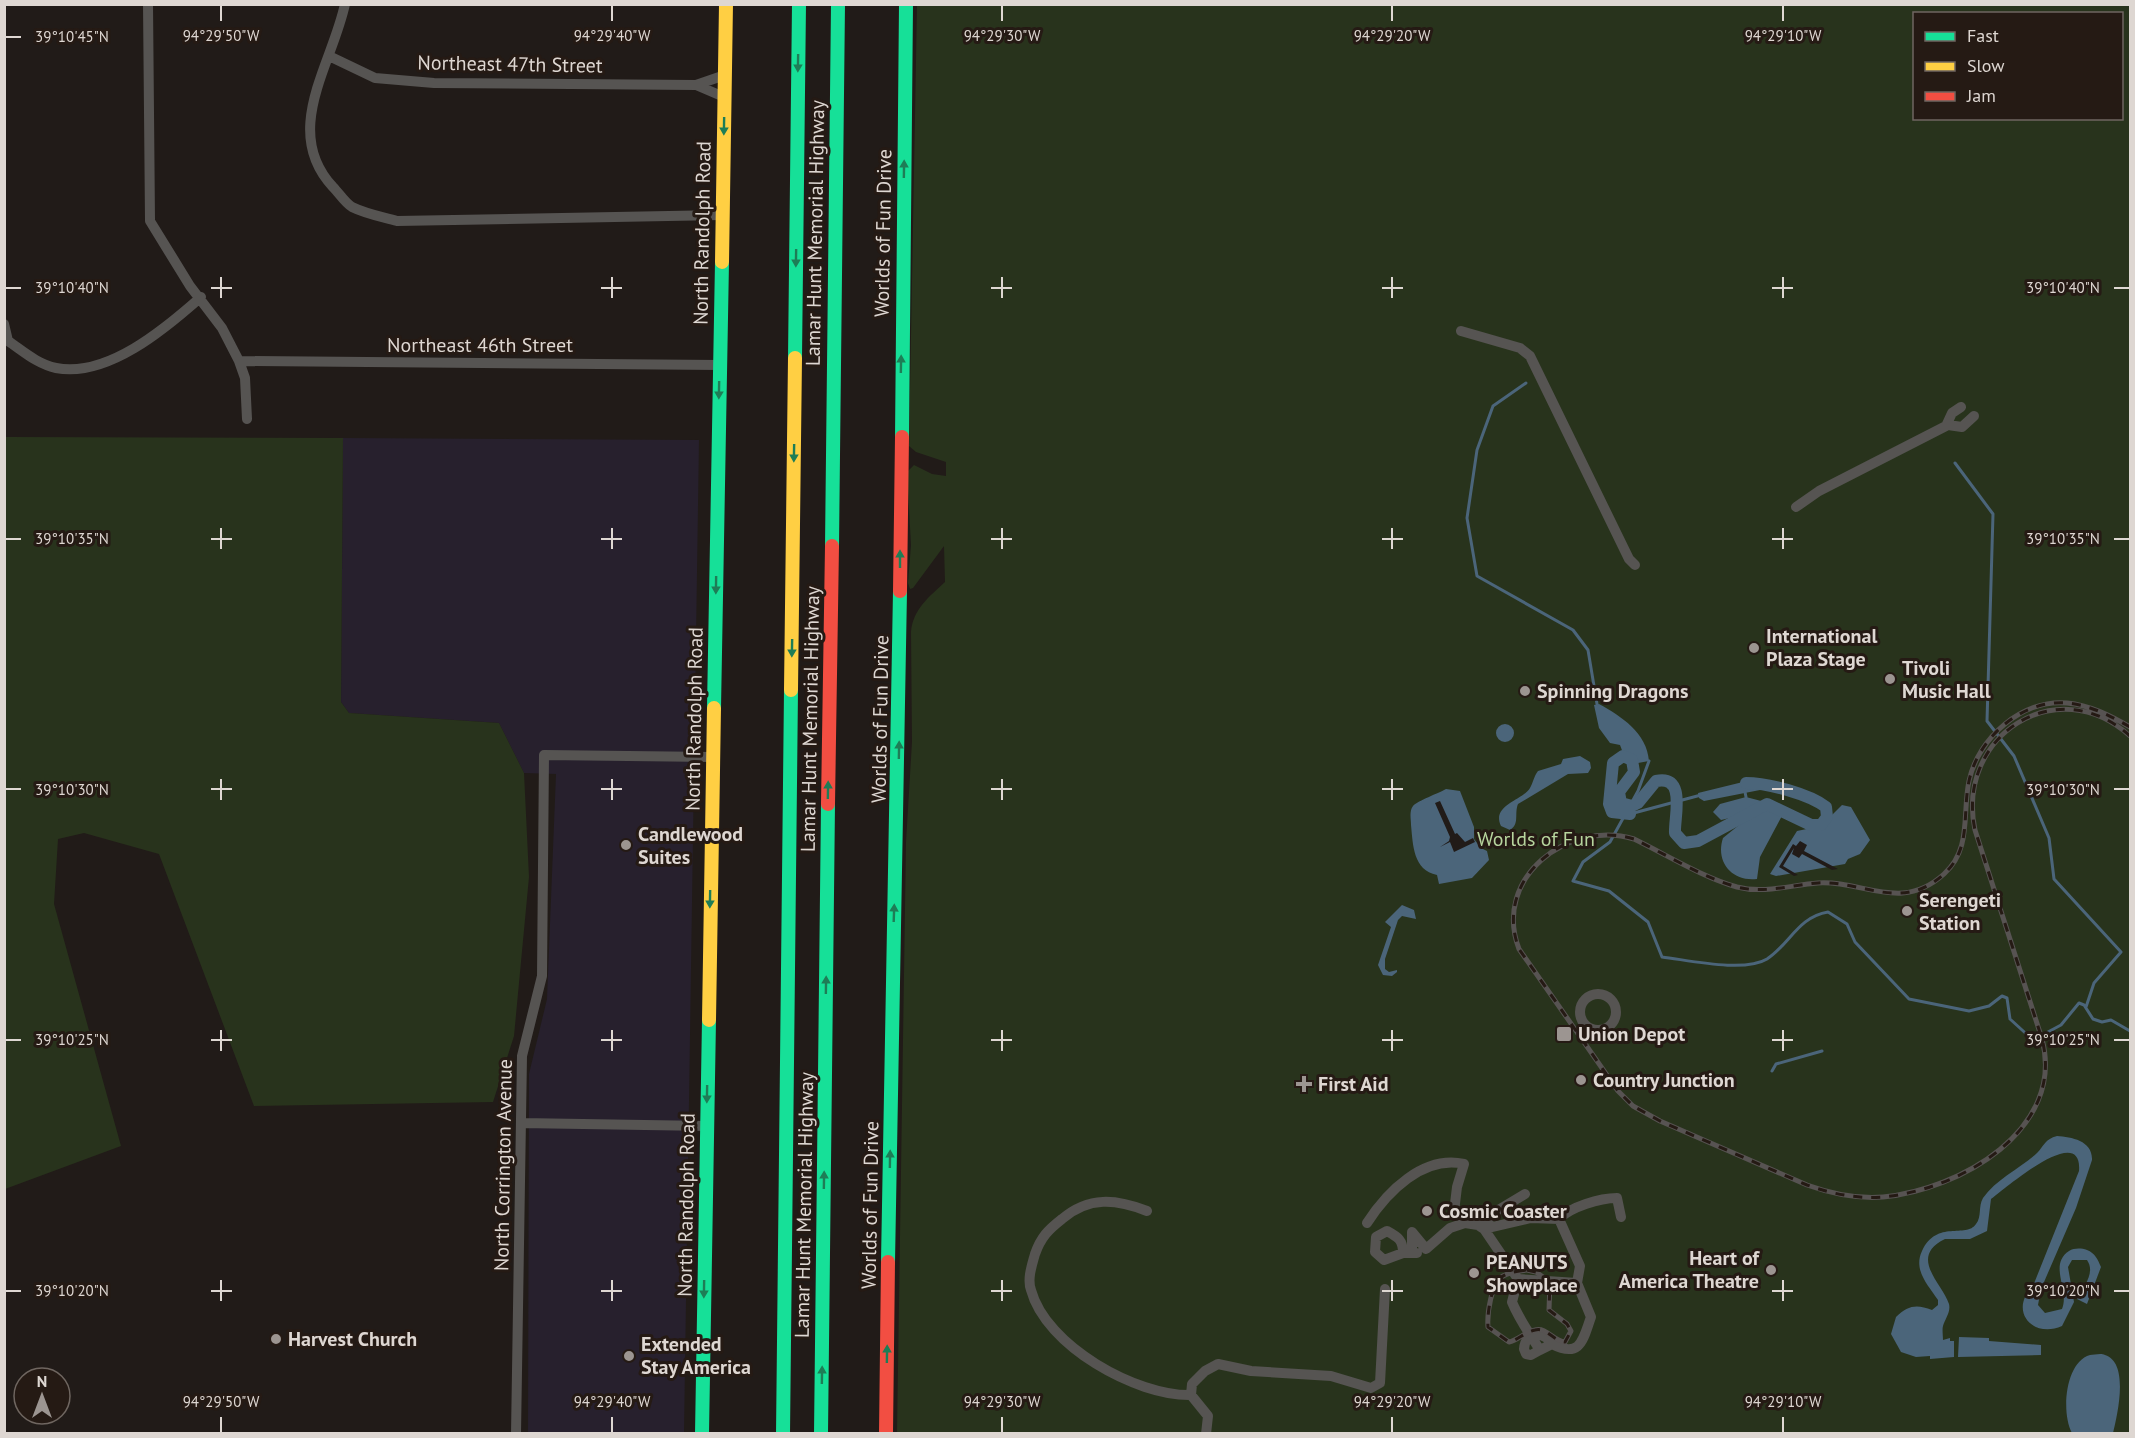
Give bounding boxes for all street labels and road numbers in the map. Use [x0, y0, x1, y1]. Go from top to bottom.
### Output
street label: Northeast 47th Street [417, 49, 603, 79]
street label: Lamar Hunt Memorial Highway [800, 99, 830, 366]
street label: North Randolph Road [687, 141, 717, 325]
street label: Worlds of Fun Drive [869, 149, 897, 317]
street label: Northeast 46th Street [387, 332, 573, 358]
street label: Lamar Hunt Memorial Highway [795, 585, 825, 852]
street label: North Randolph Road [679, 627, 709, 811]
street label: Worlds of Fun Drive [866, 635, 894, 803]
street label: North Corrington Avenue [488, 1059, 518, 1271]
street label: Lamar Hunt Memorial Highway [789, 1071, 819, 1338]
street label: North Randolph Road [671, 1113, 701, 1297]
street label: Worlds of Fun Drive [856, 1121, 884, 1289]

